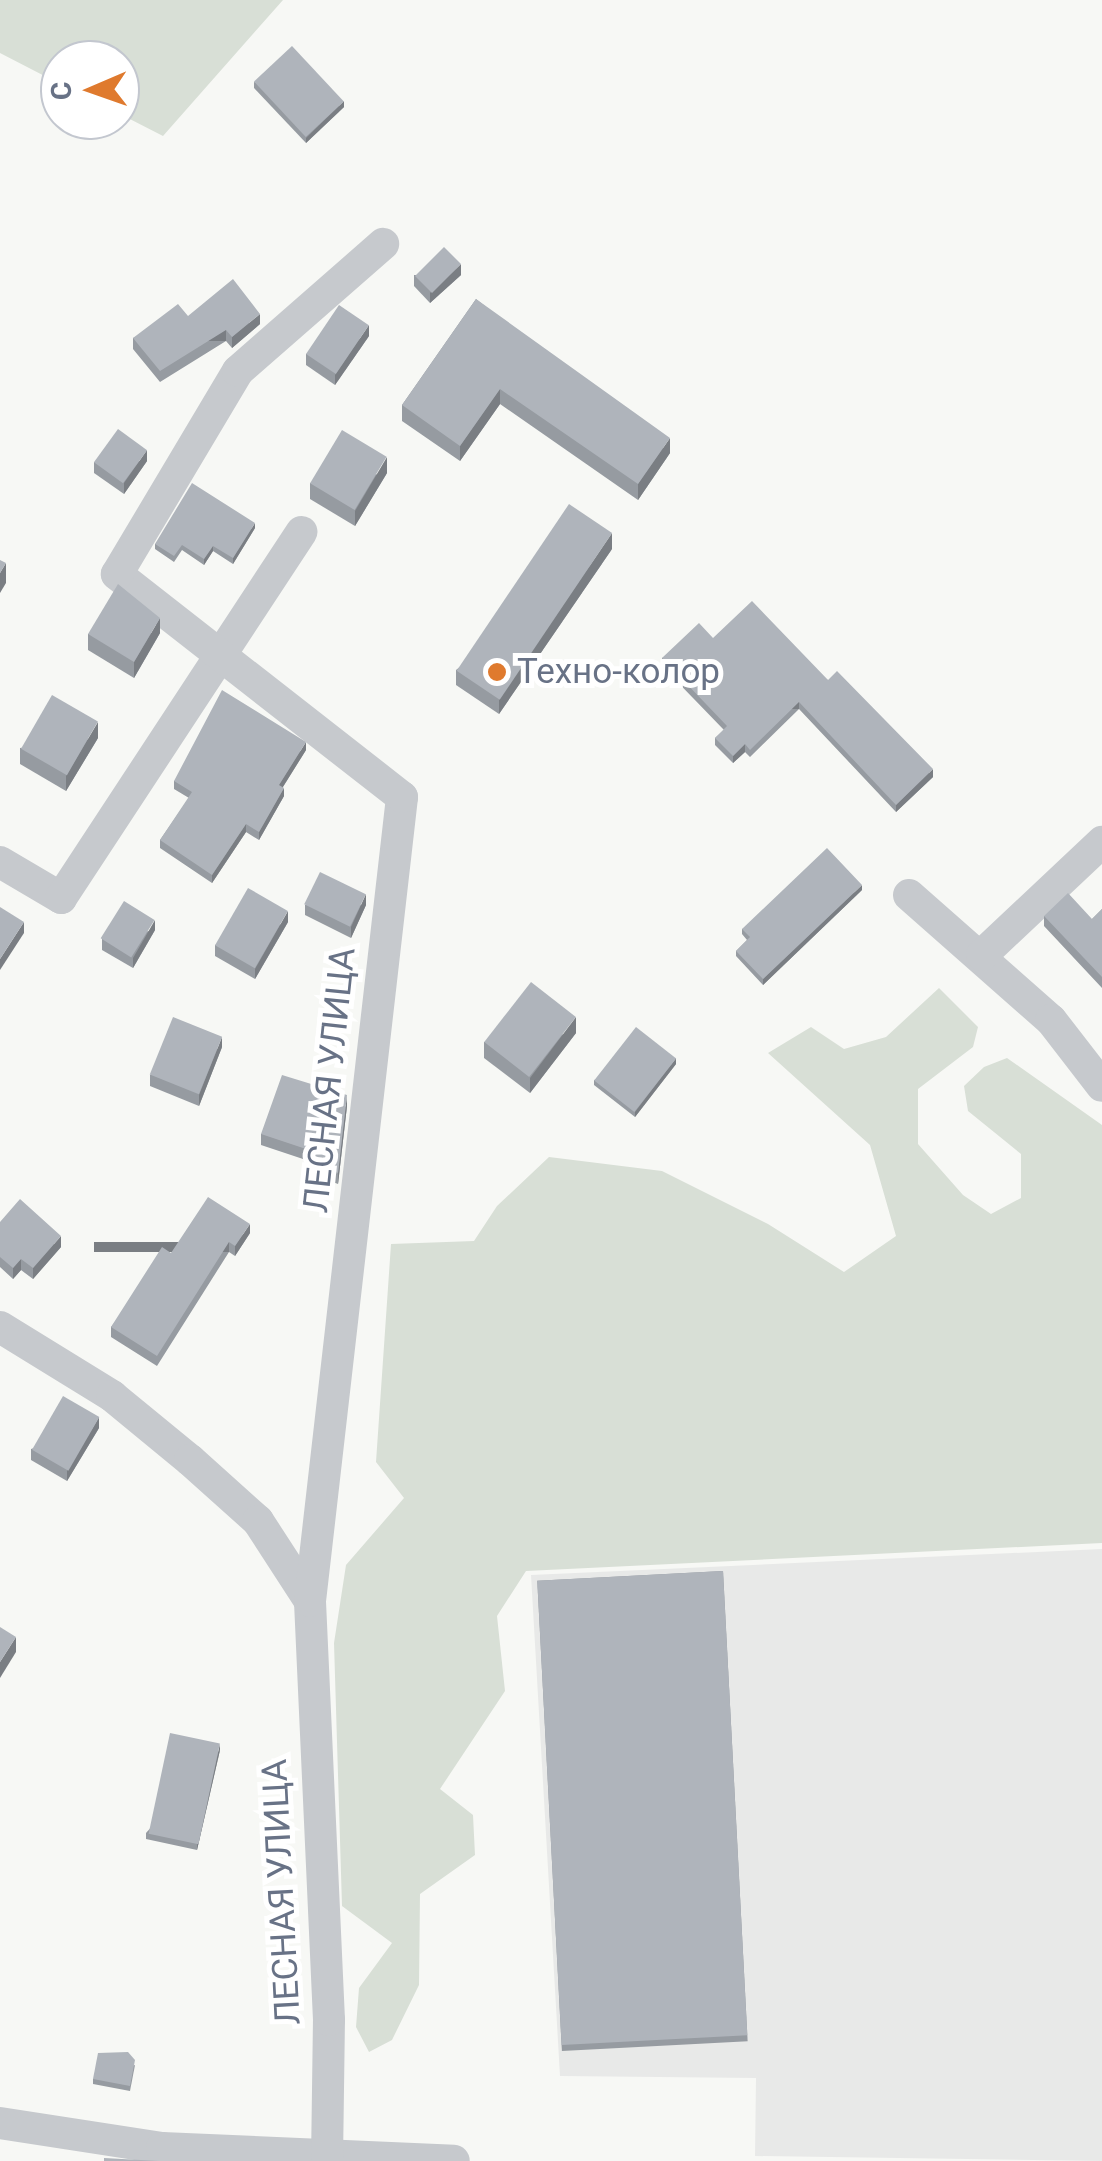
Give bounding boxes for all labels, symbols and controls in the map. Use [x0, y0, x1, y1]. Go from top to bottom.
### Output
north arrow [40, 40, 140, 140]
text: С [45, 81, 78, 101]
place label: Техно-колор [517, 651, 720, 693]
marker: Техно-колор [486, 661, 508, 683]
street label: ЛЕСНАЯ УЛИЦА [295, 945, 365, 1215]
street label: ЛЕСНАЯ УЛИЦА [254, 1758, 310, 2026]

